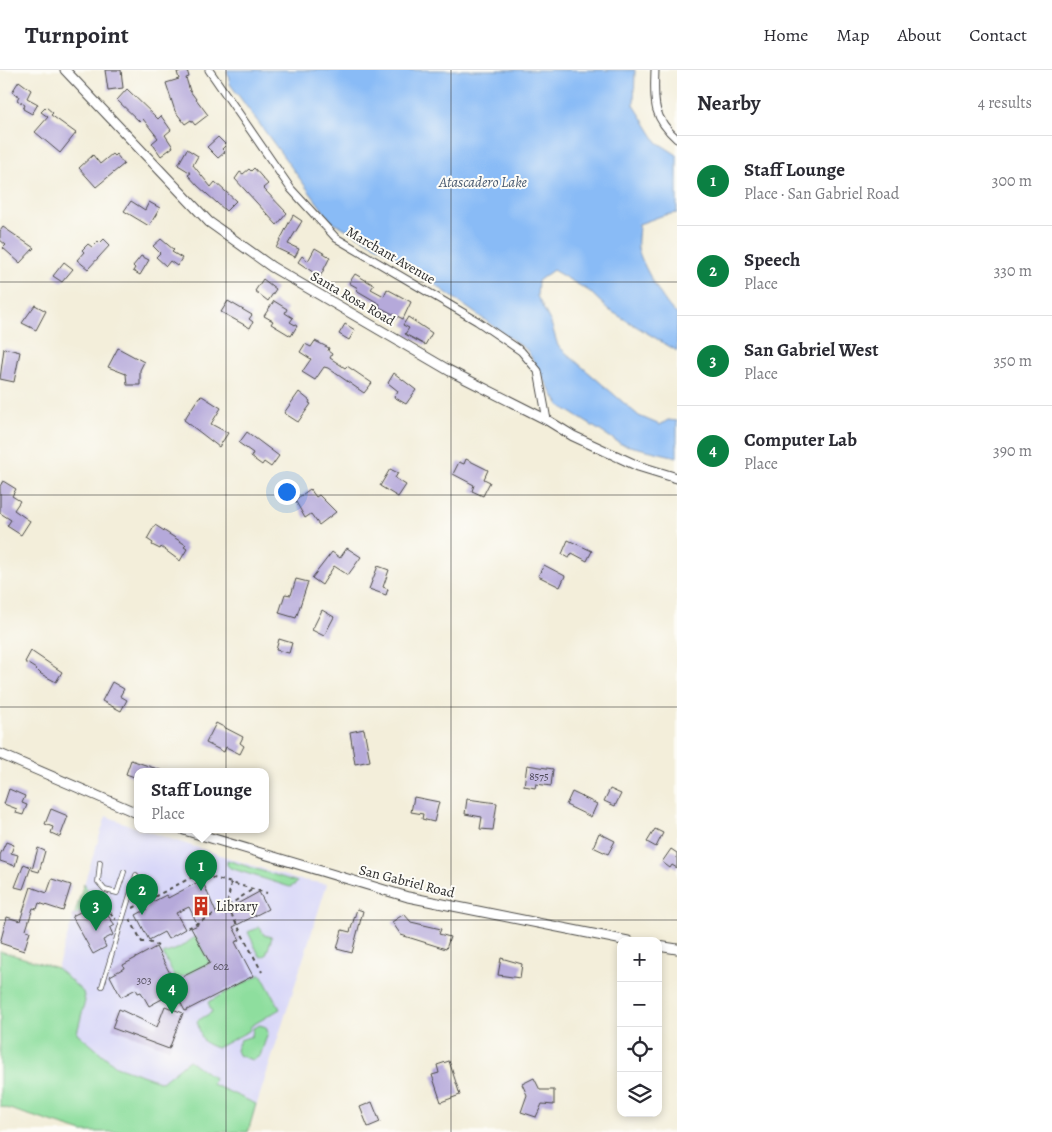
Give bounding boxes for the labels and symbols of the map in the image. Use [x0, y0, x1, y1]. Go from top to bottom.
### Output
water label: Atascadero Lake [438, 172, 528, 192]
street label: Marchant Avenue [343, 222, 439, 289]
street label: Santa Rosa Road [307, 267, 399, 331]
your location [274, 479, 300, 505]
house number: 8575 [529, 769, 549, 784]
pin: 1 [185, 850, 217, 891]
street label: San Gabriel Road [357, 860, 457, 903]
pin: 2 [126, 874, 158, 915]
pin: 3 [80, 890, 112, 931]
building icon: Library [190, 895, 212, 917]
place label: Library [216, 897, 258, 916]
house number: 602 [213, 959, 229, 974]
house number: 303 [136, 973, 152, 988]
pin: 4 [156, 973, 188, 1014]

